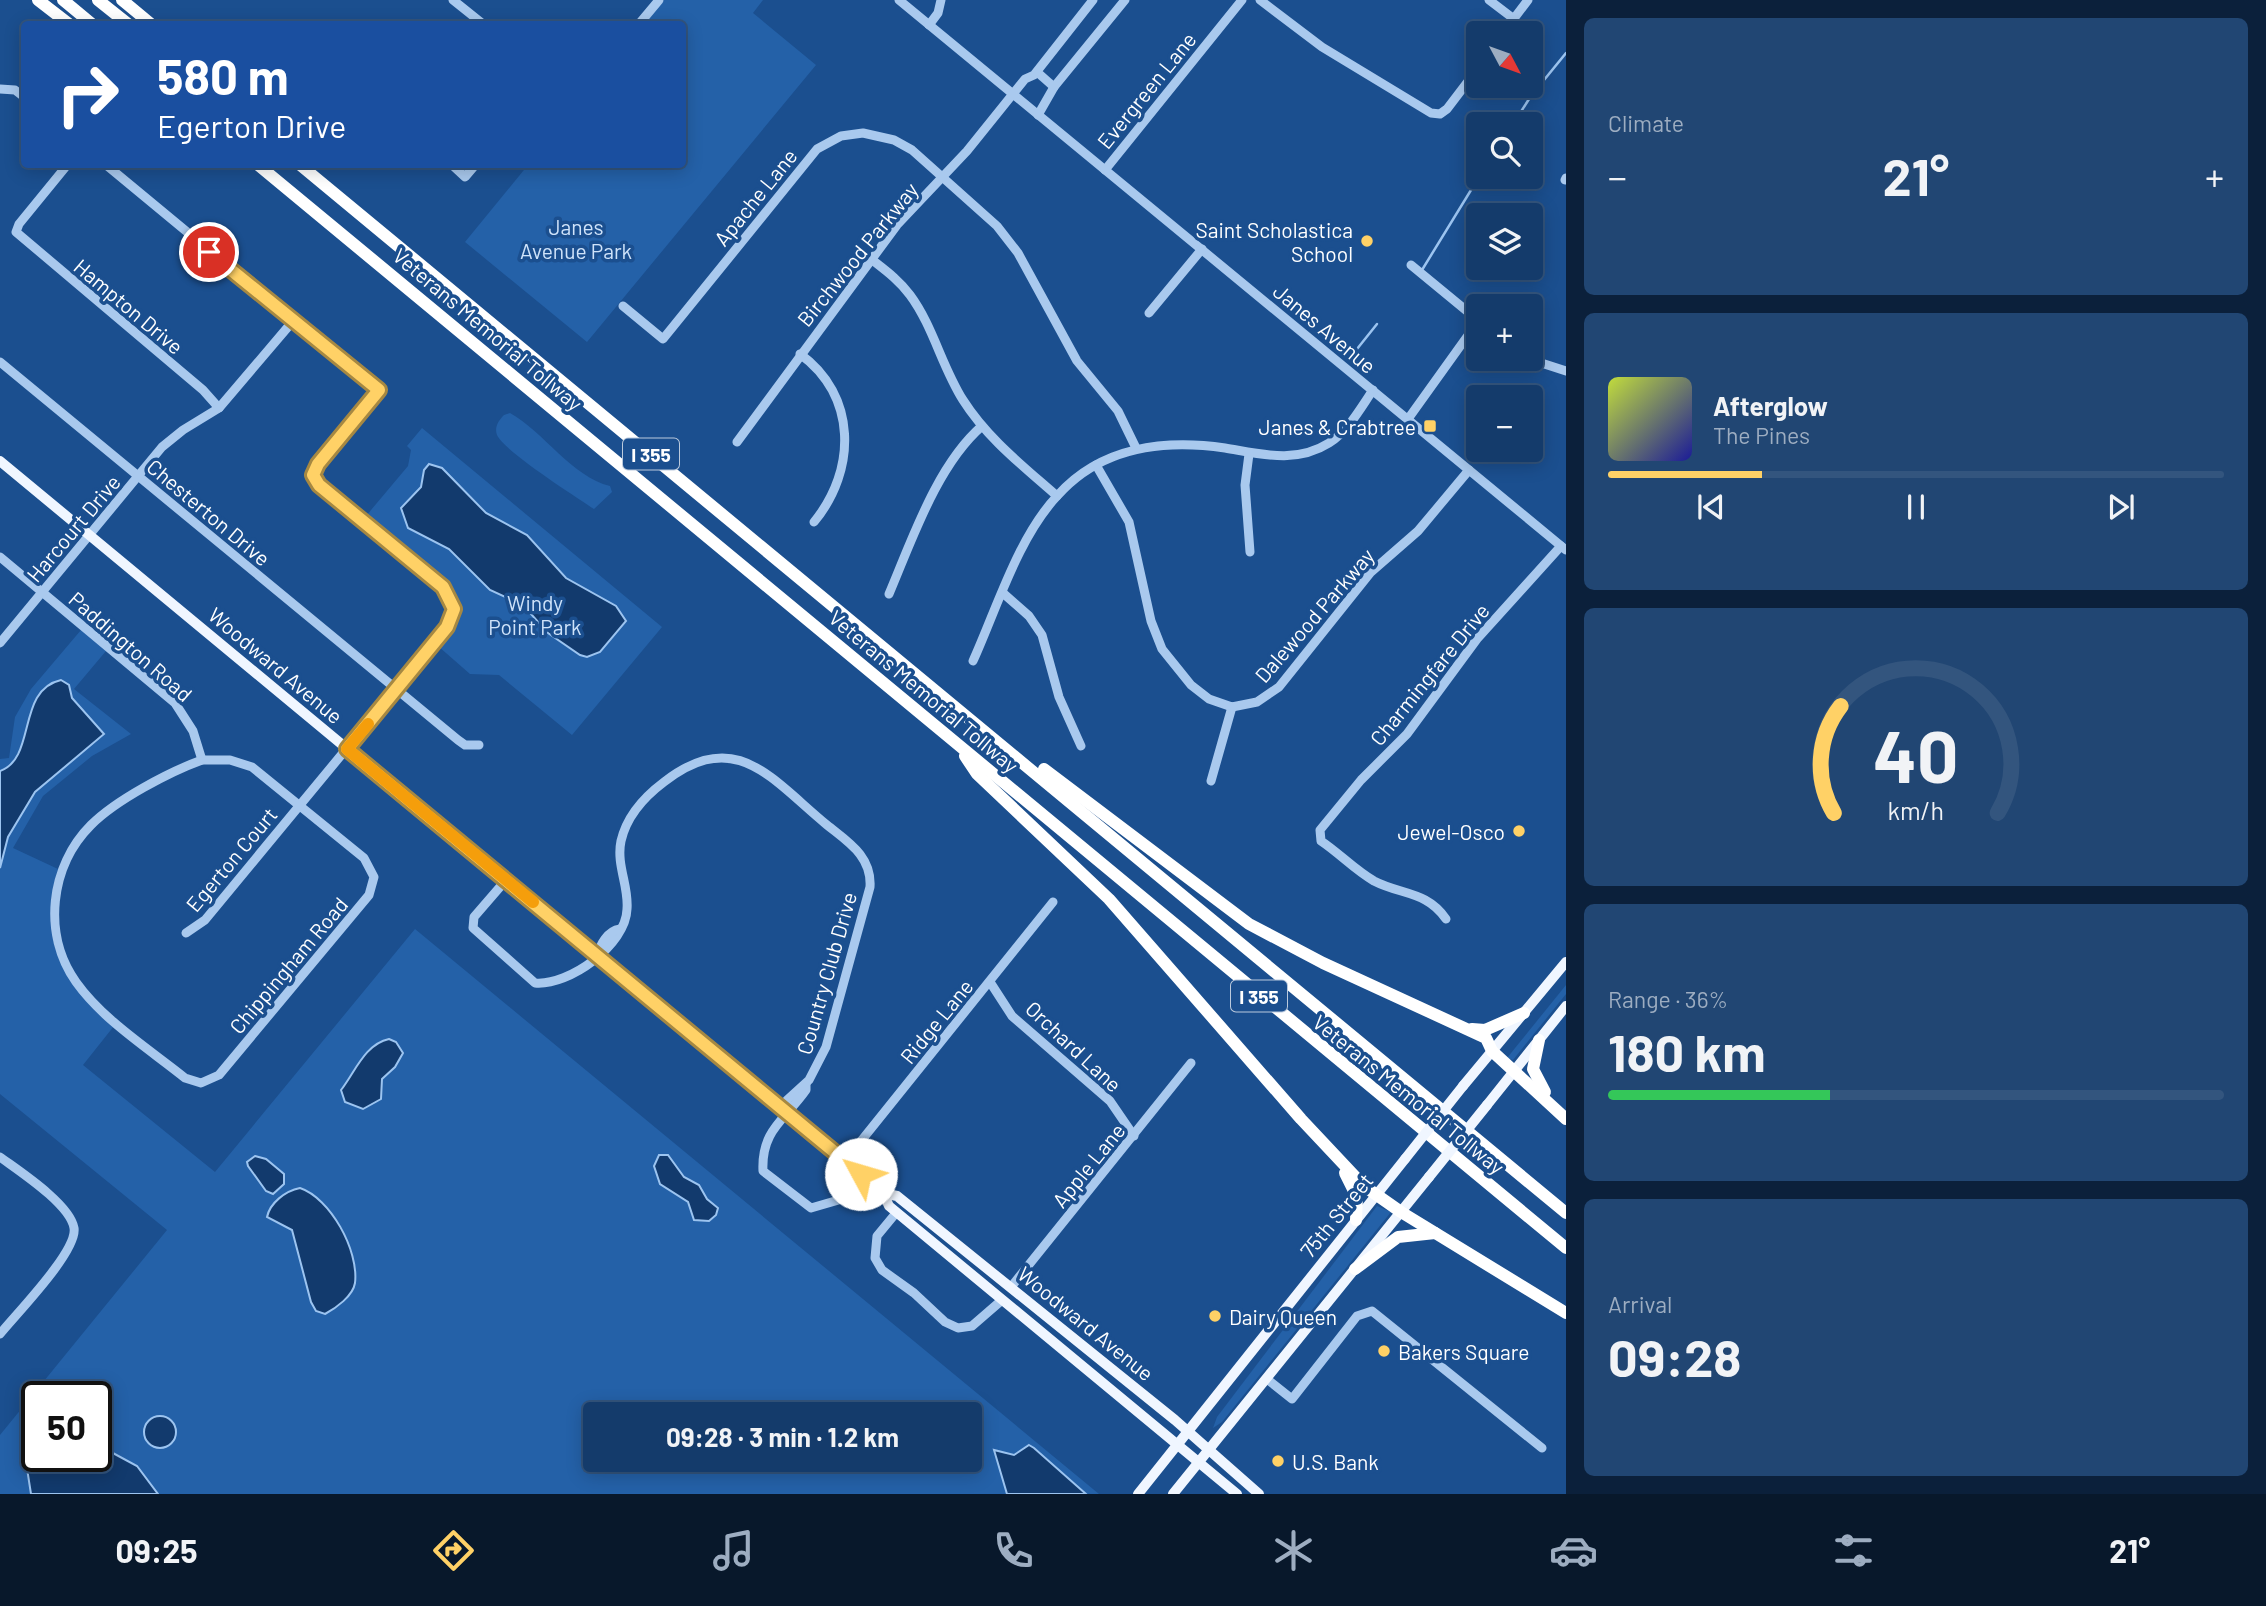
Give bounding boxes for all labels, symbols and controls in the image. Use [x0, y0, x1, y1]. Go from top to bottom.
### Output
north arrow [1466, 21, 1544, 98]
map controls [1466, 21, 1543, 462]
street label: Evergreen Lane [1091, 27, 1201, 153]
text: 580 m [157, 46, 289, 105]
icon: right [42, 49, 133, 140]
text: Egerton Drive [157, 106, 346, 144]
text: Climate [1608, 109, 1684, 137]
button: search [1466, 112, 1543, 189]
street label: Apache Lane [708, 143, 802, 251]
text: 21° [1883, 144, 1949, 206]
text: − [1608, 153, 1627, 199]
text: + [2205, 153, 2224, 199]
street label: Birchwood Parkway [791, 177, 923, 331]
button: layers [1466, 203, 1543, 280]
park label: Janes Avenue Park [520, 214, 632, 263]
place label: Saint Scholastica School [1195, 217, 1353, 266]
pin [179, 222, 239, 282]
icon: arrive [190, 233, 228, 271]
marker: Saint Scholastica School [1359, 233, 1375, 249]
street label: Veterans Memorial Tollway [388, 243, 588, 416]
street label: Hampton Drive [69, 253, 189, 359]
street label: Janes Avenue [1269, 278, 1381, 378]
button: + [1466, 294, 1543, 371]
button: − [1466, 385, 1543, 462]
text: Afterglow [1713, 390, 1828, 421]
place label: Janes & Crabtree [1259, 414, 1416, 439]
marker: Janes & Crabtree [1422, 418, 1438, 434]
text: The Pines [1713, 421, 1810, 449]
road number: I 355 [623, 438, 679, 470]
street label: Chesterton Drive [143, 453, 275, 571]
street label: Harcourt Drive [21, 469, 125, 587]
icon: previous [1692, 488, 1730, 526]
icon: pause [1897, 488, 1935, 526]
icon: next [2102, 488, 2140, 526]
street label: Dalewood Parkway [1249, 543, 1379, 687]
street label: Paddington Road [64, 586, 198, 706]
park label: Windy Point Park [488, 590, 582, 639]
street label: Charmingfare Drive [1364, 598, 1494, 750]
street label: Woodward Avenue [204, 602, 348, 728]
street label: Veterans Memorial Tollway [824, 605, 1024, 778]
text: 40 [1873, 710, 1959, 798]
text: km/h [1888, 795, 1944, 825]
street label: Egerton Court [180, 802, 282, 916]
place label: Jewel-Osco [1397, 819, 1505, 844]
marker: Jewel-Osco [1511, 823, 1527, 839]
street label: Country Club Drive [791, 889, 861, 1057]
street label: Chippingham Road [224, 892, 352, 1038]
street label: Ridge Lane [894, 974, 978, 1068]
road number: I 355 [1231, 980, 1287, 1012]
text: Range · 36% [1608, 985, 1728, 1013]
street label: Orchard Lane [1021, 995, 1127, 1097]
street label: Veterans Memorial Tollway [1308, 1009, 1510, 1179]
text: 180 km [1608, 1020, 1766, 1082]
street label: Apple Lane [1046, 1118, 1130, 1212]
position arrow [824, 1137, 898, 1211]
street label: 75th Street [1294, 1168, 1378, 1262]
street label: Woodward Avenue [1013, 1261, 1159, 1385]
text: Arrival [1608, 1290, 1672, 1318]
place label: Dairy Queen [1229, 1304, 1337, 1329]
marker: Dairy Queen [1207, 1308, 1223, 1324]
text: 09:28 [1608, 1325, 1741, 1387]
place label: Bakers Square [1398, 1339, 1530, 1364]
marker: Bakers Square [1376, 1343, 1392, 1359]
speed limit sign: 50 [21, 1381, 112, 1472]
text: 09:28 · 3 min · 1.2 km [666, 1421, 899, 1452]
place label: U.S. Bank [1292, 1449, 1379, 1474]
marker: U.S. Bank [1270, 1453, 1286, 1469]
icon: directions [429, 1526, 478, 1575]
icon: music [709, 1526, 758, 1575]
icon: phone [989, 1526, 1038, 1575]
icon: climate [1269, 1526, 1318, 1575]
icon: car [1549, 1526, 1598, 1575]
icon: filters [1829, 1526, 1878, 1575]
text: 09:25 [116, 1531, 198, 1569]
text: 21° [2109, 1531, 2150, 1569]

